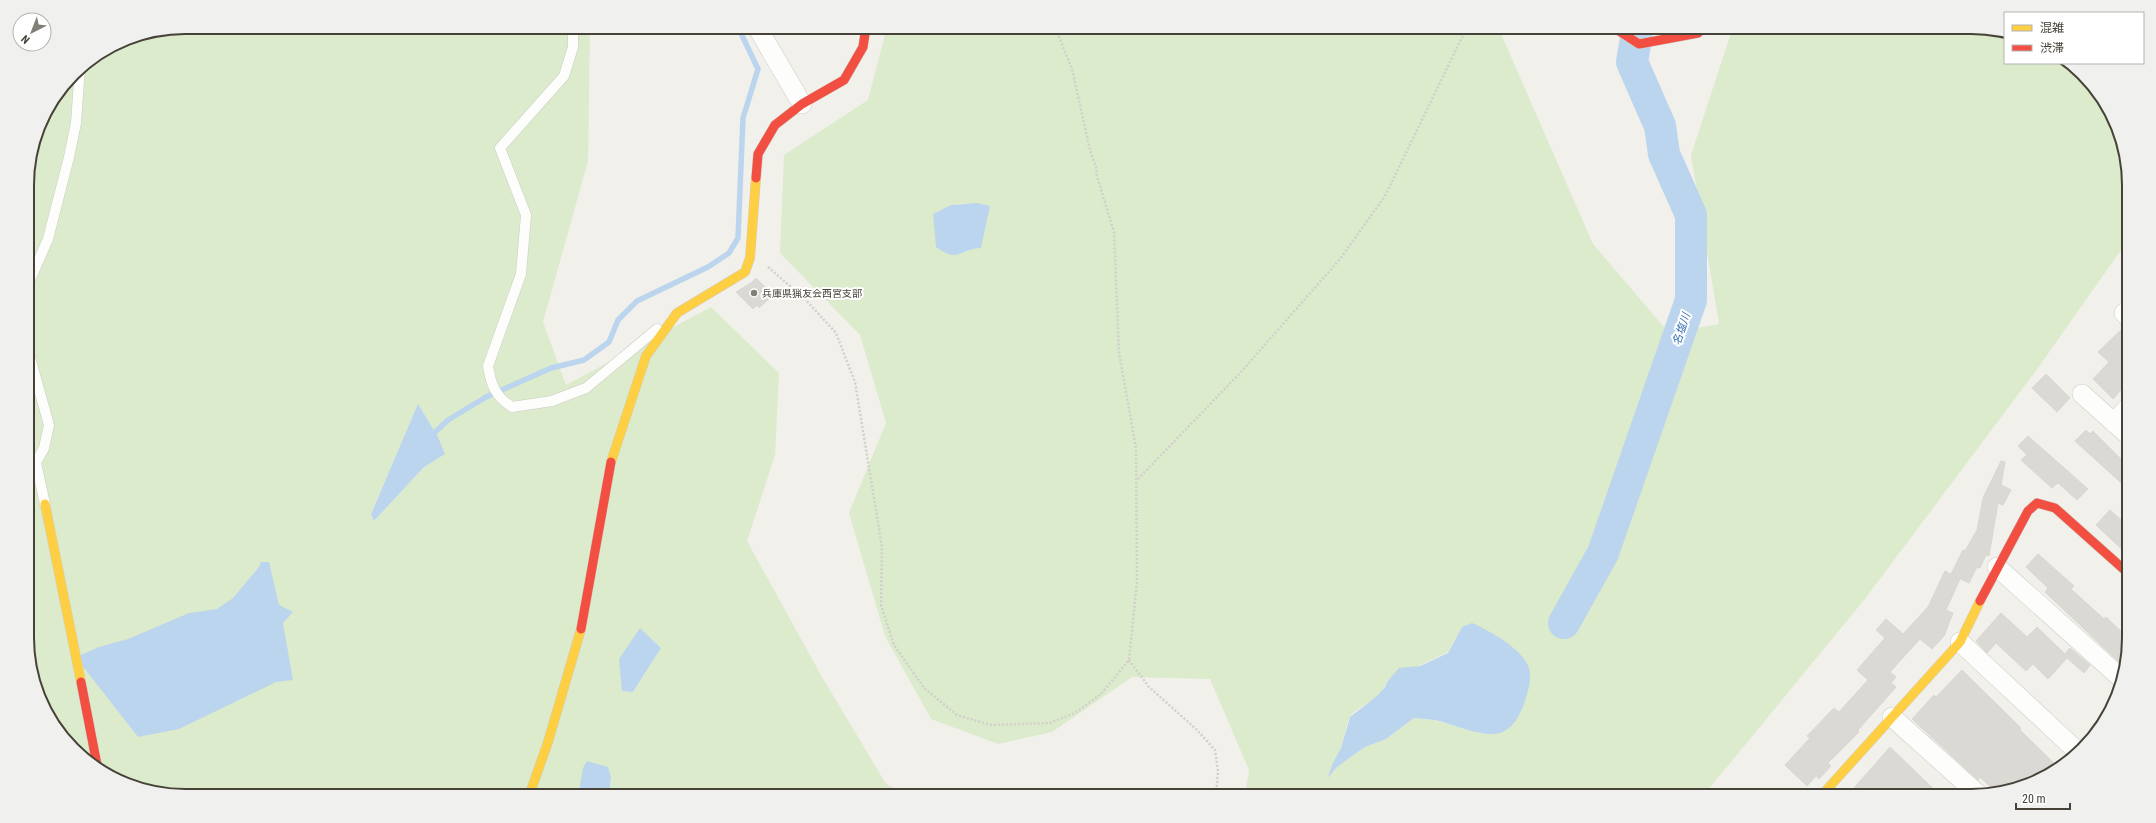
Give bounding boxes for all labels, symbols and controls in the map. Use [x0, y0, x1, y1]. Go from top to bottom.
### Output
north arrow [12, 12, 52, 52]
legend [2004, 12, 2144, 64]
text: 混雑 [2040, 21, 2064, 35]
text: N [19, 32, 33, 46]
text: 渋滞 [2040, 41, 2064, 55]
marker: 兵庫県猟友会西宮支部 [749, 288, 759, 298]
place label: 兵庫県猟友会西宮支部 [762, 288, 862, 299]
water label: 名塩川 [1670, 311, 1693, 347]
scale bar [2016, 785, 2070, 811]
text: 20 m [2022, 792, 2046, 806]

